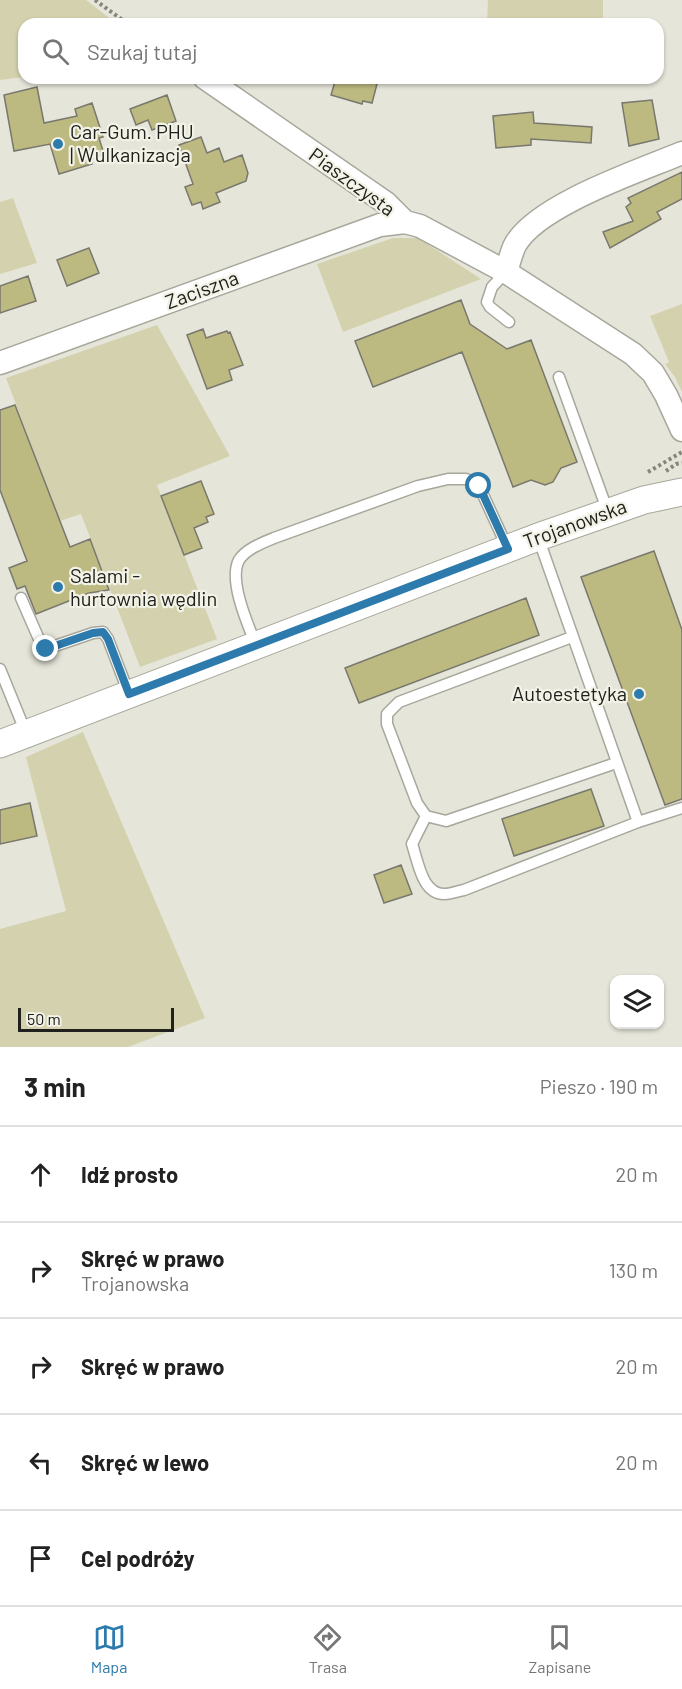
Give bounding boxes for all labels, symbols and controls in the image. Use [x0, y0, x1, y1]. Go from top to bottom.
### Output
search box [18, 18, 664, 84]
icon: search [39, 35, 72, 68]
text: Szukaj tutaj [87, 38, 198, 64]
place label: Car-Gum. PHU | Wulkanizacja [70, 119, 194, 166]
marker: Car-Gum. PHU | Wulkanizacja [51, 137, 65, 151]
street label: Piaszczysta [305, 142, 400, 221]
street label: Zaciszna [162, 265, 242, 313]
route start [465, 472, 491, 498]
street label: Trojanowska [520, 493, 630, 553]
place label: Salami - hurtownia wędlin [70, 563, 217, 610]
marker: Salami - hurtownia wędlin [51, 580, 65, 594]
route end [32, 635, 58, 661]
place label: Autoestetyka [512, 681, 627, 705]
marker: Autoestetyka [632, 687, 646, 701]
map controls [610, 975, 664, 1029]
button: layers [610, 975, 664, 1029]
scale bar [18, 1005, 174, 1032]
text: 50 m [27, 1009, 61, 1028]
text: 3 min [24, 1071, 86, 1102]
text: Pieszo · 190 m [540, 1074, 658, 1098]
icon: ahead [24, 1158, 57, 1191]
text: Idź prosto [81, 1161, 178, 1187]
text: 20 m [615, 1162, 658, 1186]
text: Skręć w prawo [81, 1245, 225, 1271]
icon: right [24, 1254, 57, 1287]
text: 130 m [609, 1258, 658, 1282]
text: Trojanowska [81, 1271, 189, 1295]
icon: right [24, 1350, 57, 1383]
text: Skręć w prawo [81, 1353, 225, 1379]
text: 20 m [615, 1354, 658, 1378]
icon: left [24, 1446, 57, 1479]
text: Skręć w lewo [81, 1449, 209, 1475]
text: 20 m [615, 1450, 658, 1474]
icon: arrive [24, 1542, 57, 1575]
text: Cel podróży [81, 1545, 195, 1571]
tab: Mapa [91, 1621, 127, 1676]
tab: Trasa [309, 1621, 347, 1676]
tab: Zapisane [528, 1621, 591, 1676]

